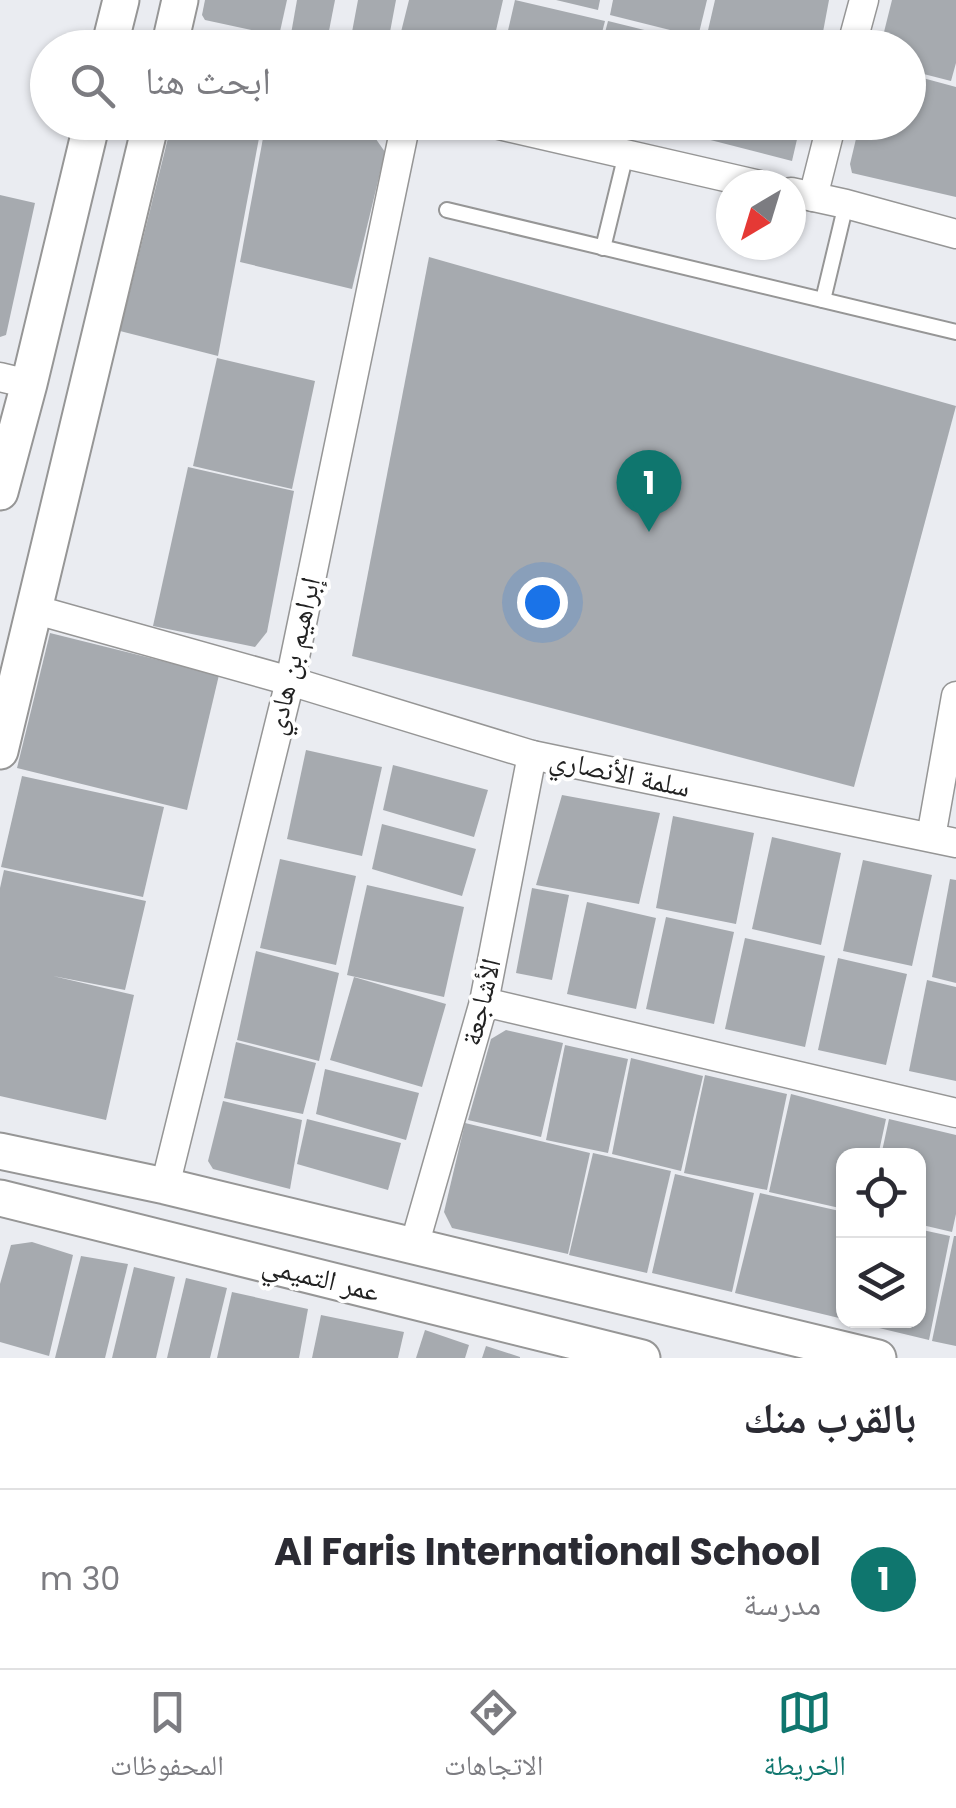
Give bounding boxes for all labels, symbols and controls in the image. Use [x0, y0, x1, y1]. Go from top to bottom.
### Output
search box [30, 30, 926, 140]
text: ابحث هنا [145, 54, 271, 107]
icon: search [65, 58, 120, 113]
north arrow [716, 170, 806, 260]
pin: 1 [616, 450, 682, 532]
street label: إبراهيم بن هادي [256, 573, 333, 739]
your location [517, 577, 568, 628]
street label: سلمة الأنصاري [545, 739, 694, 810]
street label: الأشاجعة [451, 954, 511, 1050]
map controls [836, 1148, 926, 1328]
button: locate [836, 1148, 926, 1238]
button: layers [836, 1238, 926, 1328]
street label: عمر التميمي [257, 1245, 384, 1314]
text: بالقرب منك [743, 1389, 916, 1448]
text: Al Faris International School [274, 1525, 821, 1578]
text: 30 m [40, 1556, 120, 1601]
text: 1 [877, 1556, 890, 1601]
text: مدرسة [743, 1581, 821, 1626]
tab: المحفوظات [110, 1685, 224, 1793]
tab: الاتجاهات [444, 1685, 543, 1793]
tab: الخريطة [764, 1685, 846, 1793]

